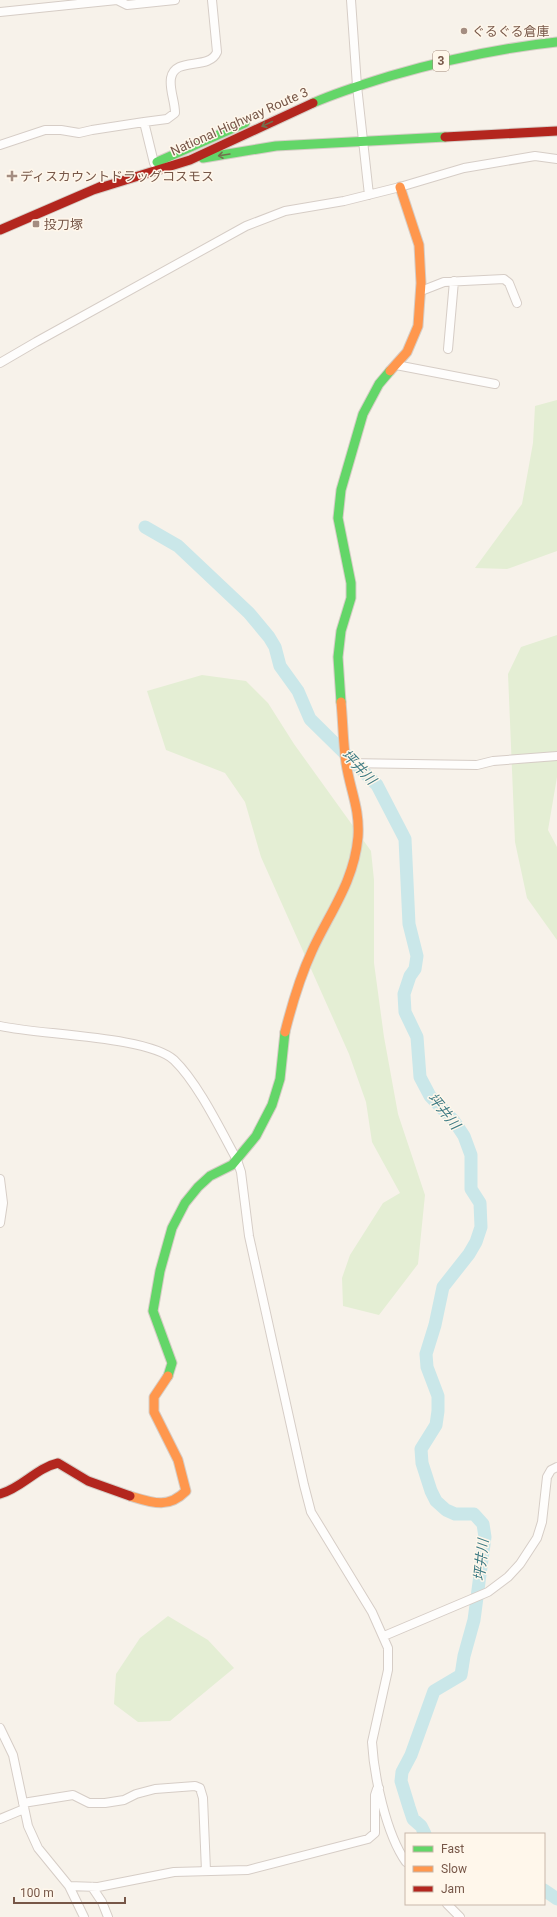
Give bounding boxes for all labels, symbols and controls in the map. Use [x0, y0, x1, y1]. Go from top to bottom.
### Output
place label: ぐるぐる倉庫 [472, 24, 549, 39]
marker: ぐるぐる倉庫 [459, 26, 469, 36]
road number: 3 [433, 51, 449, 71]
street label: National Highway Route 3 [168, 84, 310, 159]
one-way arrow [261, 121, 273, 128]
one-way arrow [218, 151, 231, 159]
place label: ディスカウントドラッグコスモス [20, 169, 214, 184]
marker: ディスカウントドラッグコスモス [7, 171, 17, 181]
place label: 投刀塚 [44, 217, 83, 232]
marker: 投刀塚 [31, 219, 41, 229]
water label: 坪井川 [339, 746, 381, 789]
water label: 坪井川 [425, 1090, 465, 1134]
water label: 坪井川 [471, 1536, 491, 1582]
legend [405, 1833, 545, 1905]
text: Fast [441, 1842, 464, 1856]
text: Slow [441, 1862, 467, 1876]
scale bar [14, 1879, 125, 1905]
text: Jam [441, 1882, 465, 1896]
text: 100 m [20, 1886, 54, 1900]

